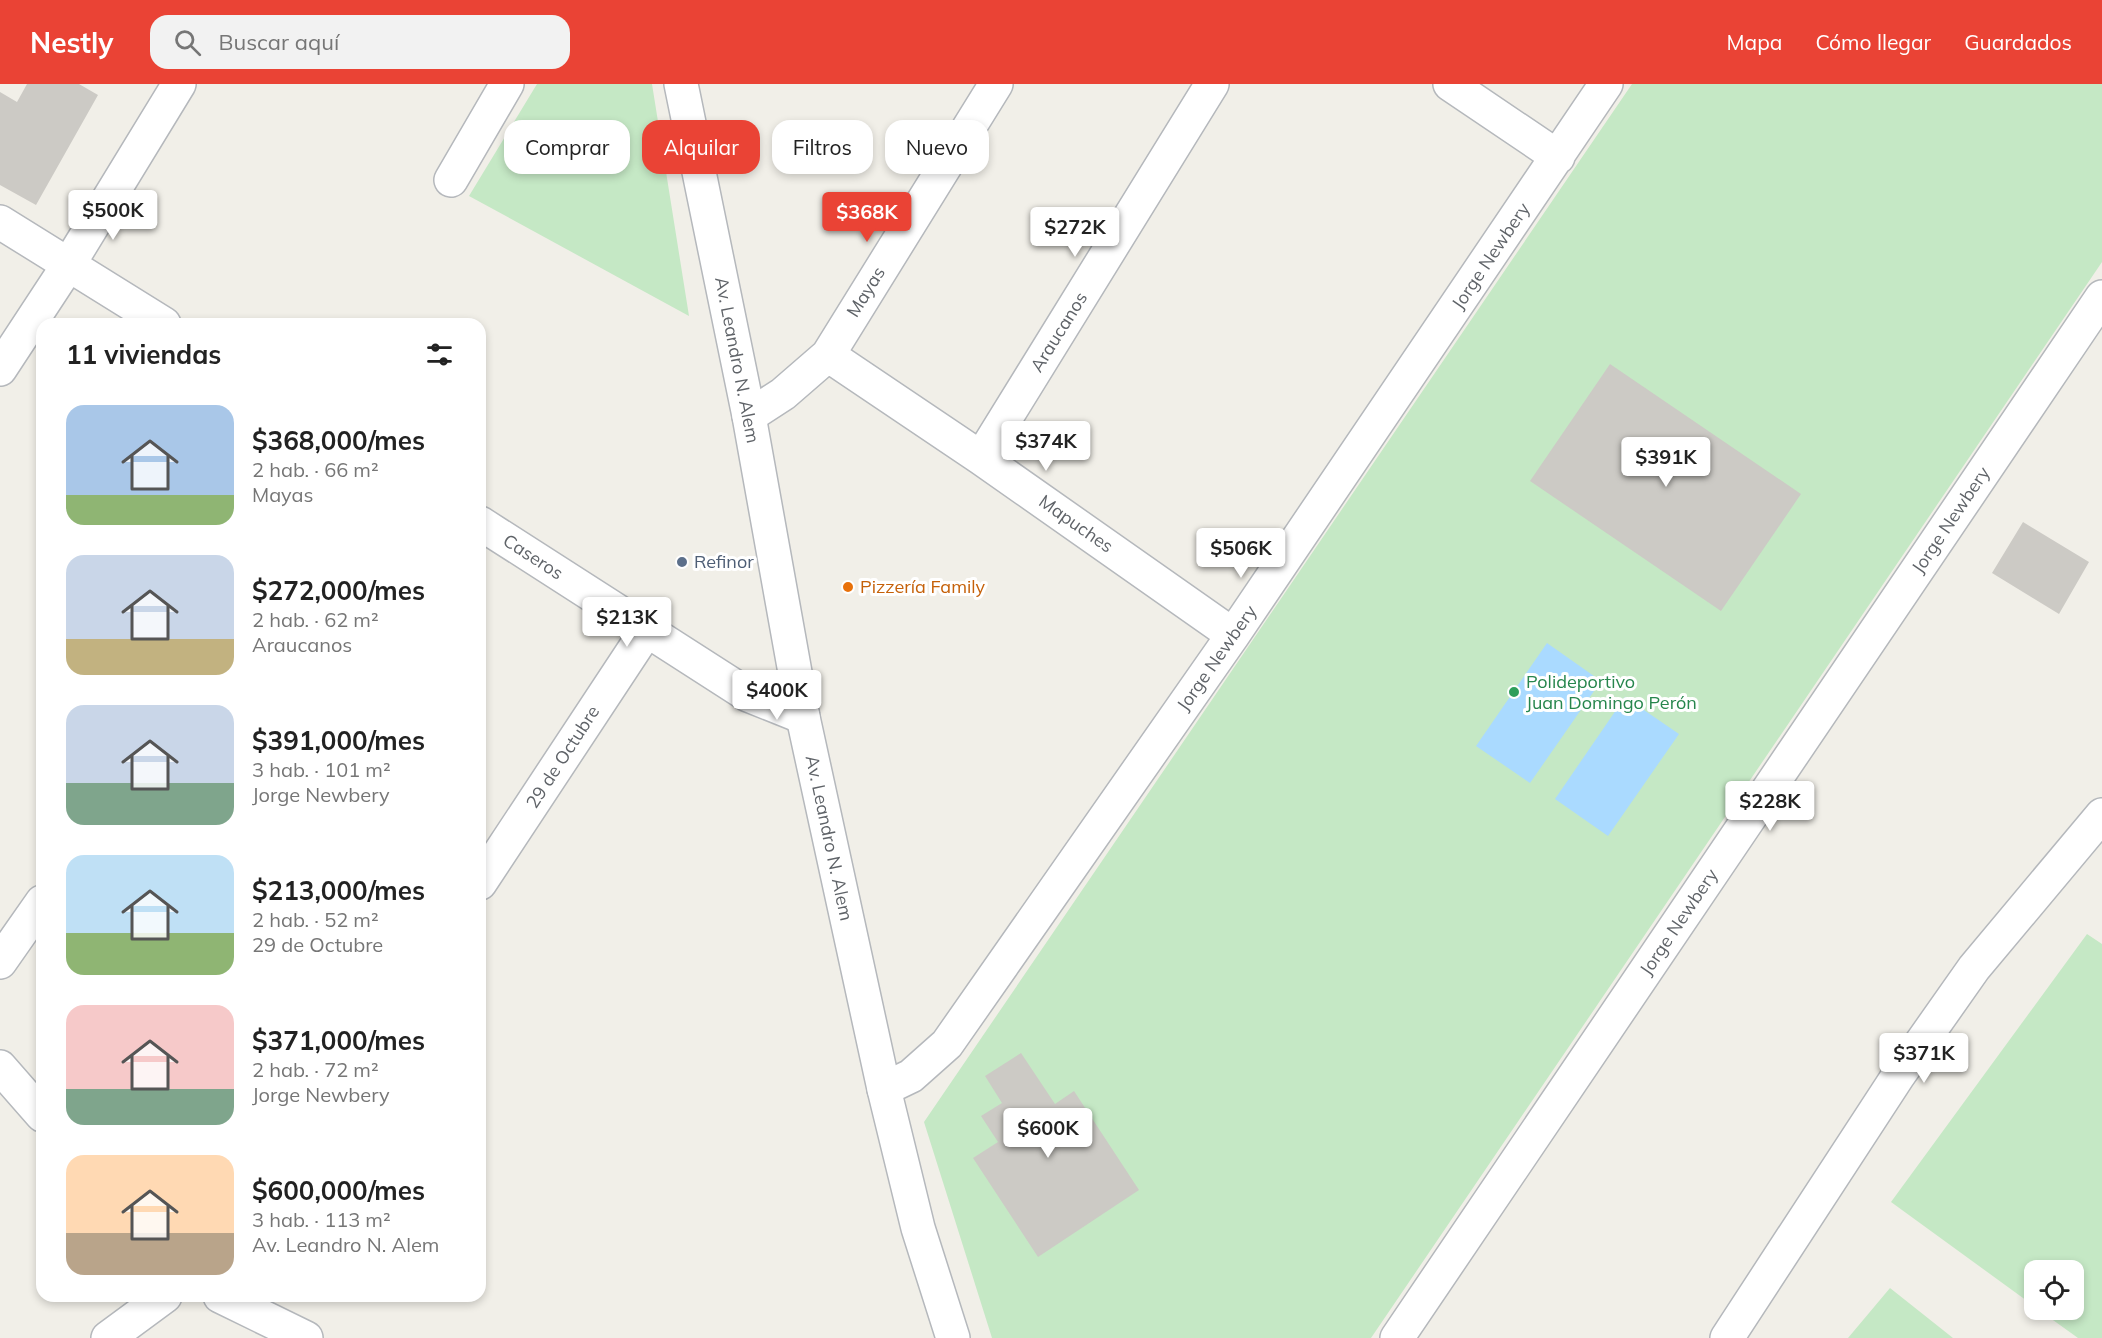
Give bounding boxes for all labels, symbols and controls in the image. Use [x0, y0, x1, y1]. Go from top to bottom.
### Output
search box [150, 15, 570, 69]
text: Nestly [30, 25, 114, 60]
icon: search [171, 26, 204, 59]
text: Buscar aquí [219, 28, 339, 56]
text: Mapa [1727, 29, 1782, 55]
text: Cómo llegar [1815, 29, 1931, 55]
text: Guardados [1964, 29, 2072, 55]
chip: Comprar [504, 120, 630, 174]
chip: Alquilar [642, 120, 760, 174]
chip: Filtros [772, 120, 873, 174]
chip: Nuevo [885, 120, 989, 174]
pin: $500K [71, 190, 155, 241]
pin: $368K [825, 192, 909, 243]
text: $500K [82, 197, 144, 222]
street label: Jorge Newbery [1446, 198, 1535, 314]
text: $368K [836, 199, 898, 224]
pin: $272K [1033, 207, 1117, 258]
text: $272K [1044, 214, 1106, 239]
street label: Mayas [841, 262, 890, 321]
street label: Av. Leandro N. Alem [710, 275, 765, 445]
street label: Araucanos [1025, 287, 1092, 376]
text: 11 viviendas [66, 338, 221, 371]
icon: filters [423, 338, 456, 371]
pin: $374K [1004, 421, 1088, 472]
text: $368,000/mes [252, 424, 425, 457]
text: $374K [1015, 428, 1077, 453]
icon: home [114, 429, 186, 501]
pin: $391K [1624, 437, 1708, 488]
text: $391K [1635, 444, 1697, 469]
text: 2 hab. · 66 m² [252, 457, 379, 482]
street label: Jorge Newbery [1906, 462, 1995, 578]
text: Mayas [252, 482, 313, 507]
street label: Mapuches [1035, 490, 1118, 558]
pin: $506K [1199, 528, 1283, 579]
street label: Caseros [499, 529, 568, 585]
text: $506K [1210, 535, 1272, 560]
place label: Refinor [694, 550, 754, 573]
marker: Refinor [675, 555, 689, 569]
text: $272,000/mes [252, 574, 425, 607]
place label: Pizzería Family [860, 575, 986, 598]
icon: home [114, 579, 186, 651]
marker: Pizzería Family [841, 580, 855, 594]
pin: $213K [585, 597, 669, 648]
street label: Jorge Newbery [1172, 600, 1262, 715]
text: $213K [596, 604, 658, 629]
text: 2 hab. · 62 m² [252, 607, 379, 632]
text: Araucanos [252, 632, 352, 657]
pin: $400K [735, 670, 819, 721]
place label: Polideportivo Juan Domingo Perón [1526, 670, 1697, 714]
text: $400K [746, 677, 808, 702]
marker: Polideportivo Juan Domingo Perón [1507, 685, 1521, 699]
street label: 29 de Octubre [521, 701, 604, 813]
text: $391,000/mes [252, 724, 425, 757]
icon: home [114, 729, 186, 801]
street label: Av. Leandro N. Alem [801, 753, 858, 923]
text: 3 hab. · 101 m² [252, 757, 391, 782]
pin: $228K [1728, 781, 1812, 832]
text: Jorge Newbery [252, 782, 390, 807]
text: $228K [1739, 788, 1801, 813]
street label: Jorge Newbery [1634, 864, 1723, 980]
text: $213,000/mes [252, 874, 425, 907]
icon: home [114, 879, 186, 951]
text: 2 hab. · 52 m² [252, 907, 379, 932]
text: 29 de Octubre [252, 932, 383, 957]
text: $371,000/mes [252, 1024, 425, 1057]
icon: home [114, 1029, 186, 1101]
pin: $371K [1882, 1033, 1966, 1084]
text: $371K [1893, 1040, 1955, 1065]
text: 2 hab. · 72 m² [252, 1057, 379, 1082]
text: Jorge Newbery [252, 1082, 390, 1107]
pin: $600K [1006, 1108, 1090, 1159]
text: $600K [1017, 1115, 1079, 1140]
text: $600,000/mes [252, 1174, 425, 1207]
icon: home [114, 1179, 186, 1251]
text: 3 hab. · 113 m² [252, 1207, 391, 1232]
text: Av. Leandro N. Alem [252, 1232, 439, 1257]
map controls [2024, 1260, 2084, 1320]
button: locate [2024, 1260, 2084, 1320]

